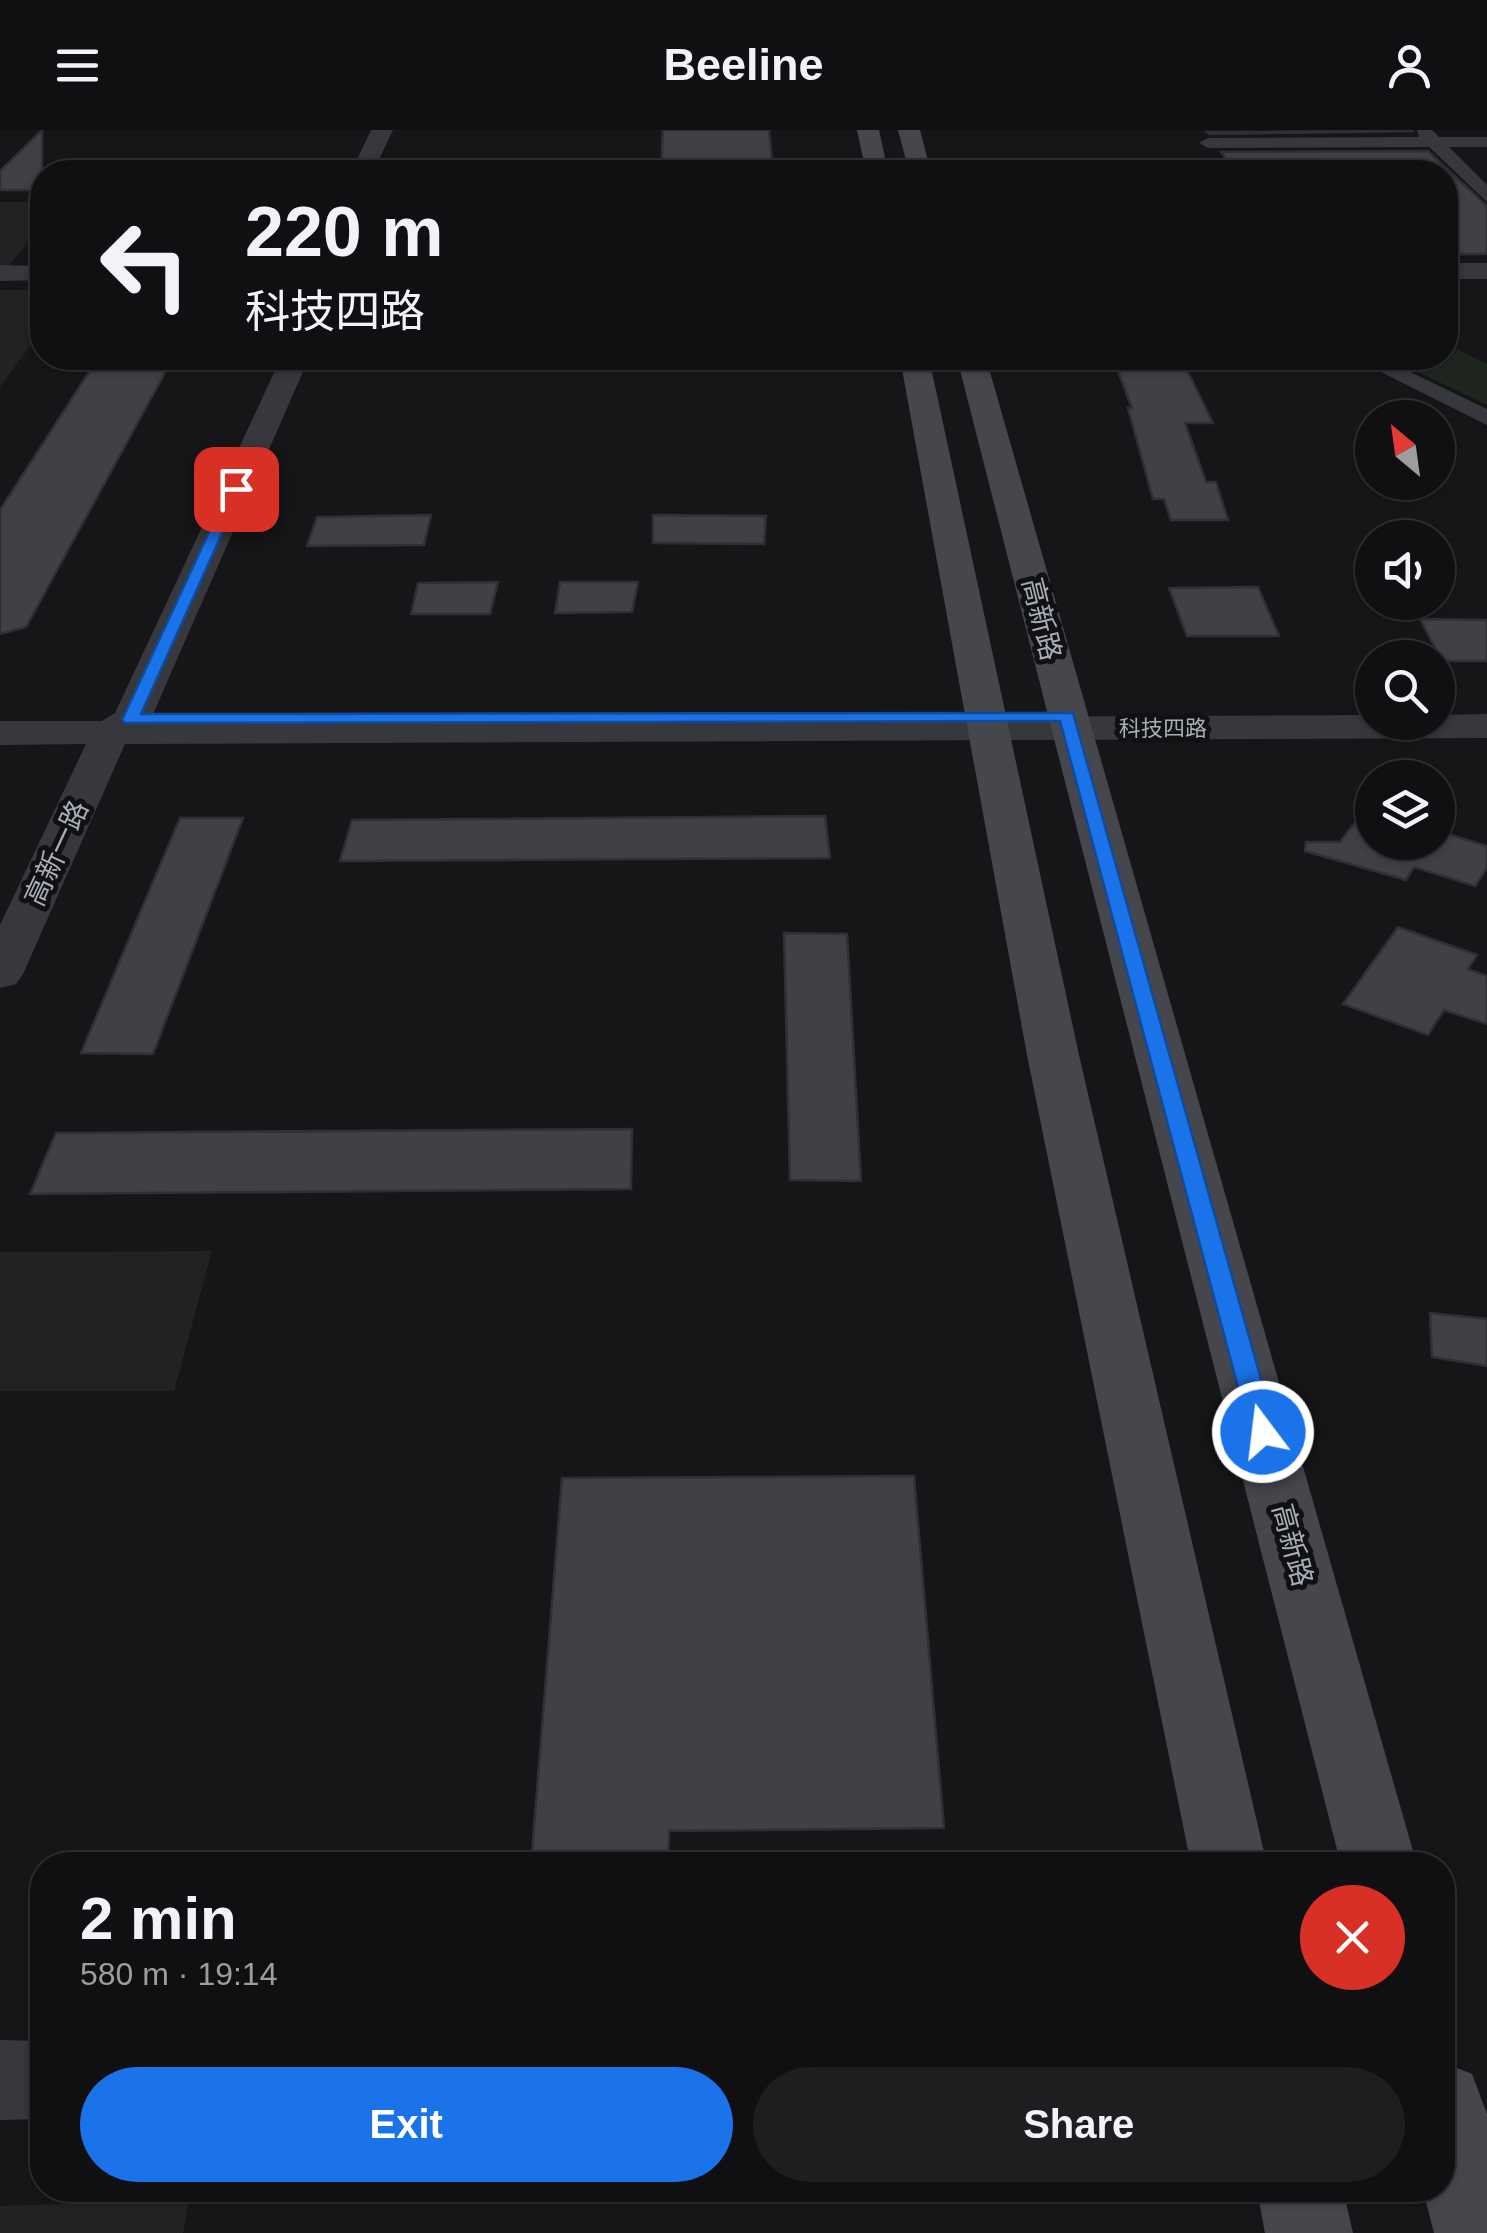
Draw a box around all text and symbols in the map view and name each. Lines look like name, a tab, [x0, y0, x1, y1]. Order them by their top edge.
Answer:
icon: menu	[50, 38, 105, 93]
icon: person	[1382, 38, 1437, 93]
text: Beeline	[663, 39, 824, 90]
text: 220 m	[245, 193, 443, 271]
icon: left	[80, 200, 210, 330]
text: 科技四路	[245, 286, 425, 337]
north arrow	[1355, 400, 1455, 500]
map controls	[1355, 400, 1455, 860]
pin	[194, 447, 279, 532]
icon: arrive	[209, 462, 264, 517]
button: sound	[1355, 520, 1455, 620]
street label: 高新路	[1016, 575, 1067, 664]
button: search	[1355, 640, 1455, 740]
street label: 科技四路	[1119, 716, 1207, 741]
button: layers	[1355, 760, 1455, 860]
street label: 高新一路	[19, 796, 94, 911]
position arrow	[1211, 1380, 1315, 1484]
street label: 高新路	[1267, 1501, 1318, 1590]
text: 2 min	[80, 1885, 237, 1952]
button: close	[1300, 1885, 1405, 1990]
text: 580 m · 19:14	[80, 1956, 277, 1992]
button: Exit	[80, 2067, 733, 2182]
button: Share	[753, 2067, 1405, 2182]

